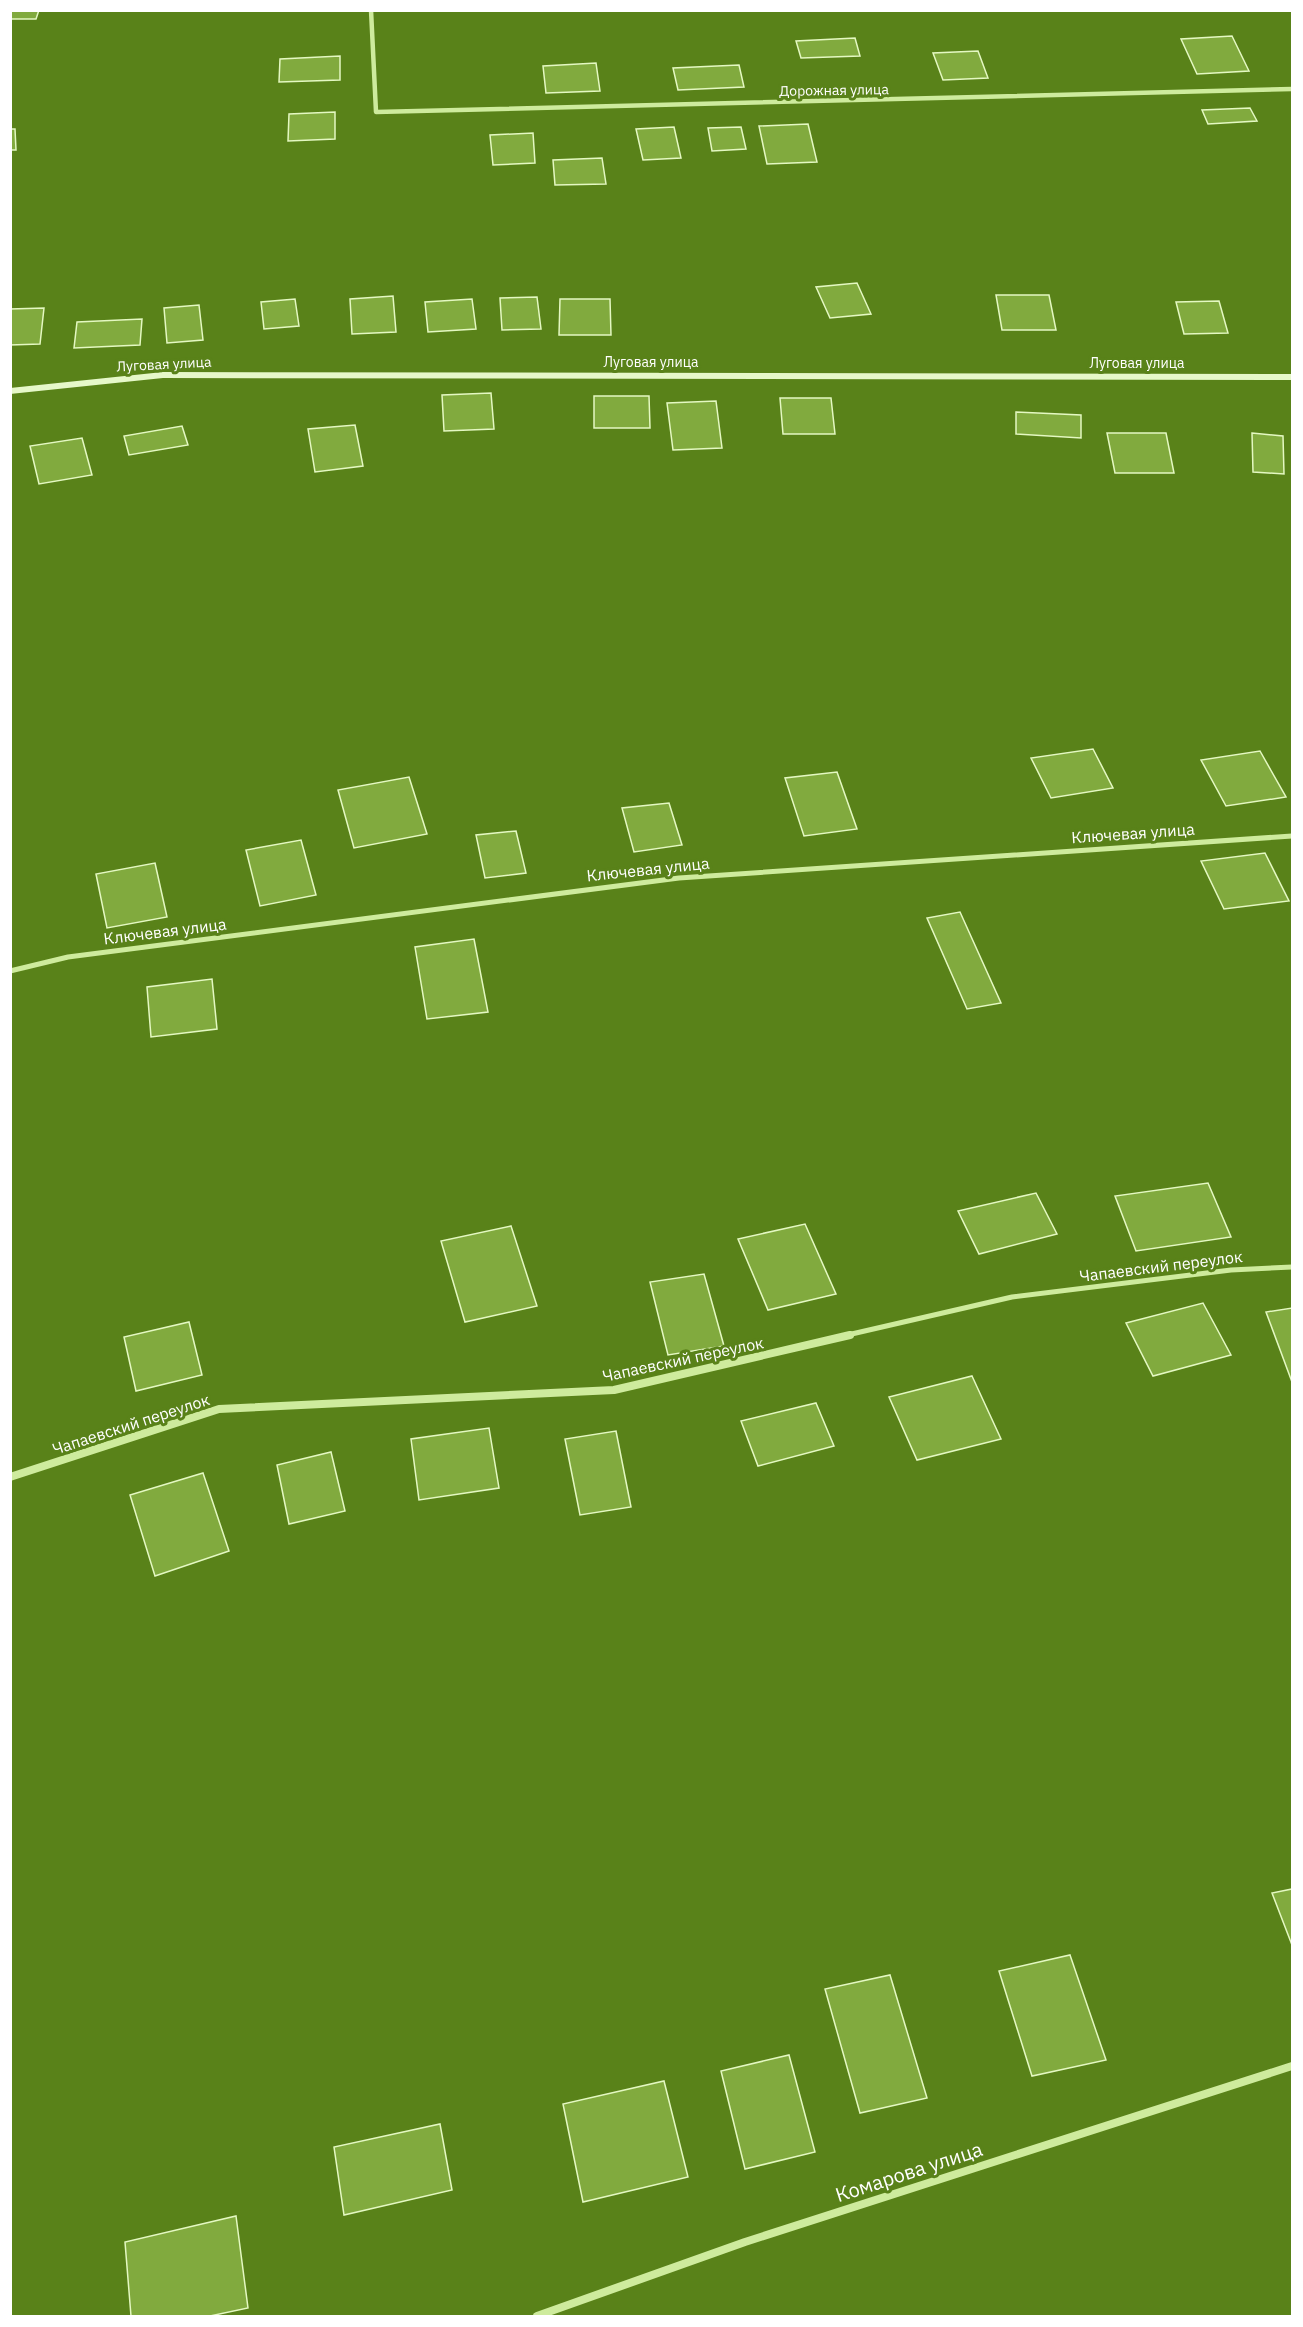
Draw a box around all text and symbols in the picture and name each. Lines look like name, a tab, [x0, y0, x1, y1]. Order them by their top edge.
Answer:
street label: Дорожная улица	[779, 80, 890, 100]
street label: Луговая улица	[116, 352, 212, 375]
street label: Луговая улица	[603, 353, 699, 371]
street label: Луговая улица	[1089, 354, 1185, 372]
street label: Ключевая улица	[1071, 819, 1196, 847]
street label: Ключевая улица	[585, 853, 711, 885]
street label: Ключевая улица	[102, 913, 228, 948]
street label: Чапаевский переулок	[1078, 1246, 1244, 1286]
street label: Чапаевский переулок	[601, 1332, 766, 1386]
street label: Чапаевский переулок	[50, 1389, 212, 1459]
street label: Комарова улица	[832, 2135, 986, 2208]

